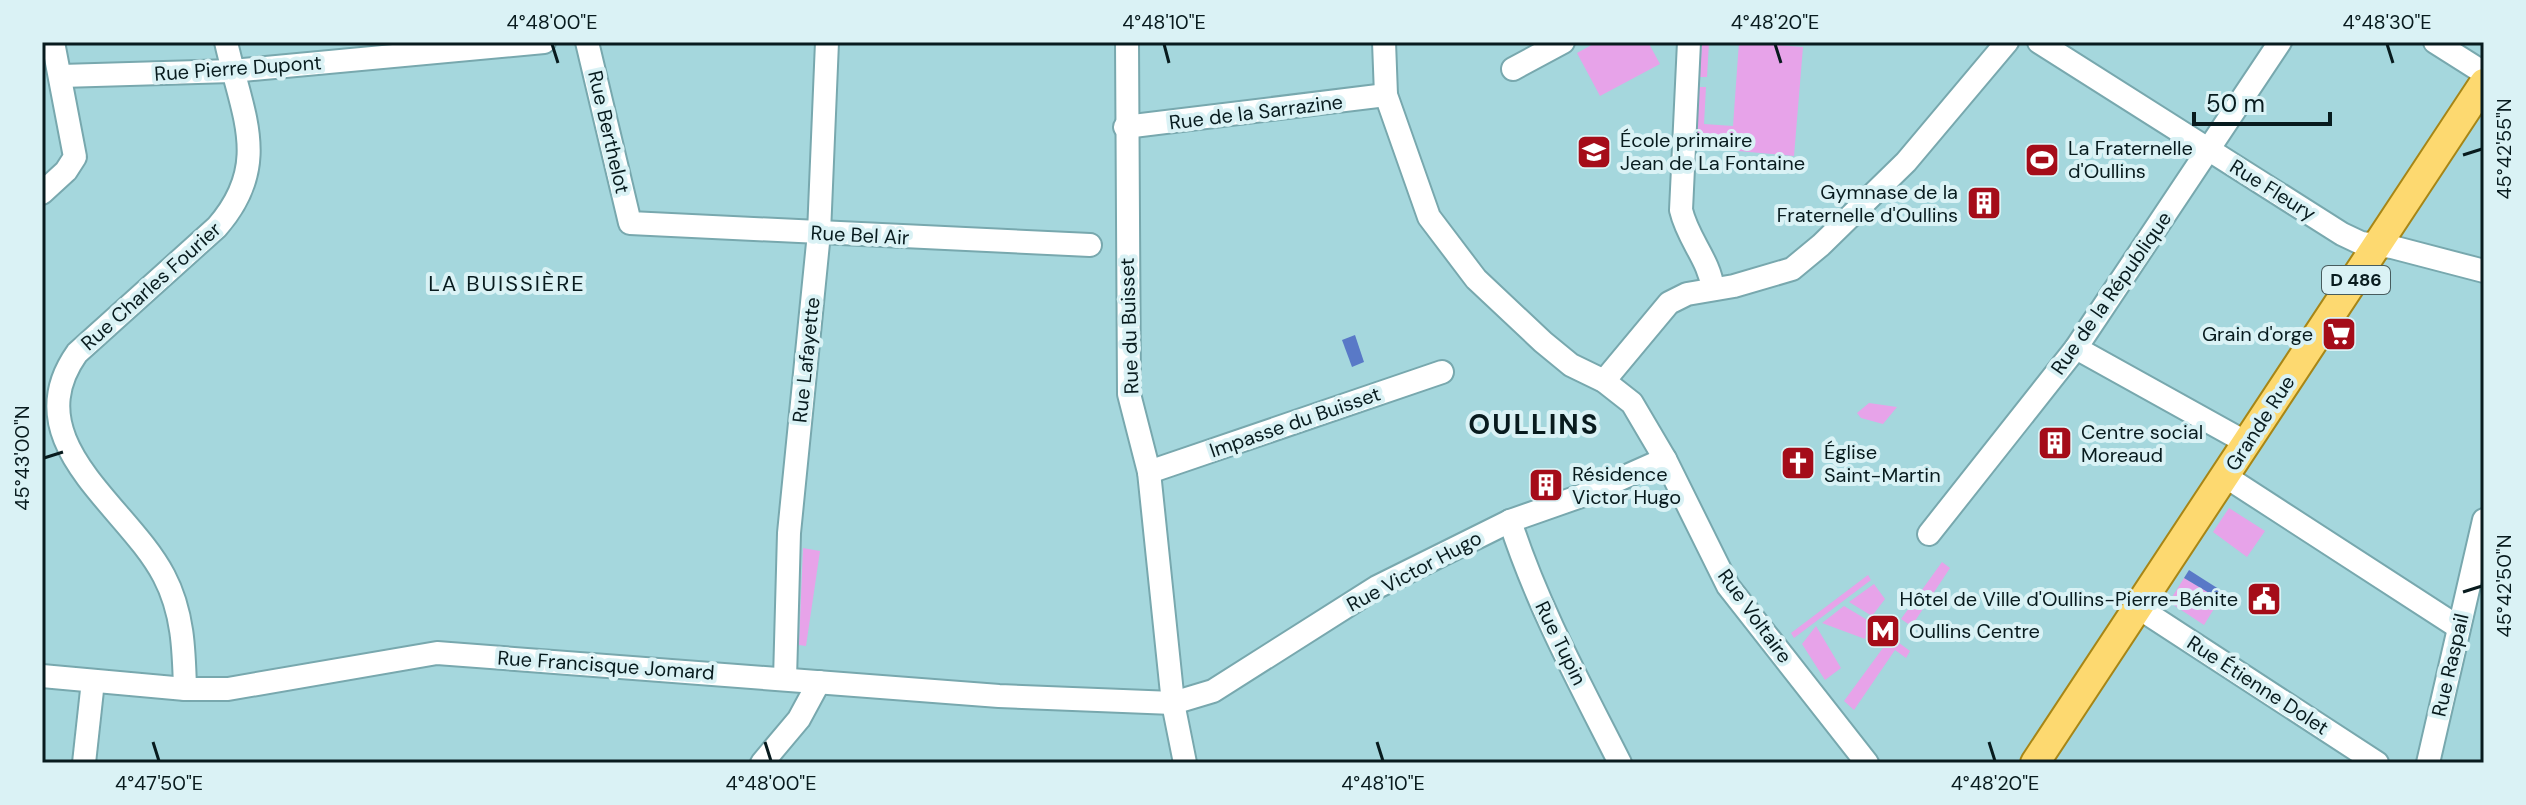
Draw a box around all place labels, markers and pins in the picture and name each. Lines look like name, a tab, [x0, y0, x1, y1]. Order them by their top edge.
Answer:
place label: École primaire Jean de La Fontaine	[1620, 127, 1805, 176]
school or university icon: École primaire Jean de La Fontaine	[1575, 133, 1613, 171]
place label: La Fraternelle d'Oullins	[2068, 135, 2193, 184]
sports icon: La Fraternelle d'Oullins	[2023, 141, 2061, 179]
place label: Gymnase de la Fraternelle d'Oullins	[1777, 179, 1958, 228]
building icon: Gymnase de la Fraternelle d'Oullins	[1965, 184, 2003, 222]
supermarket icon: Grain d'orge	[2320, 315, 2358, 353]
place label: Grain d'orge	[2202, 321, 2313, 347]
place label: Centre social Moreaud	[2081, 419, 2203, 468]
building icon: Centre social Moreaud	[2036, 424, 2074, 462]
place label: Église Saint-Martin	[1824, 439, 1941, 488]
church icon: Église Saint-Martin	[1779, 444, 1817, 482]
place label: Résidence Victor Hugo	[1572, 461, 1681, 510]
building icon: Résidence Victor Hugo	[1527, 466, 1565, 504]
public building icon: Hôtel de Ville d'Oullins-Pierre-Bénite	[2245, 580, 2283, 618]
place label: Hôtel de Ville d'Oullins-Pierre-Bénite	[1900, 586, 2238, 612]
metro station icon: Oullins Centre	[1864, 612, 1902, 650]
place label: Oullins Centre	[1909, 618, 2040, 644]

